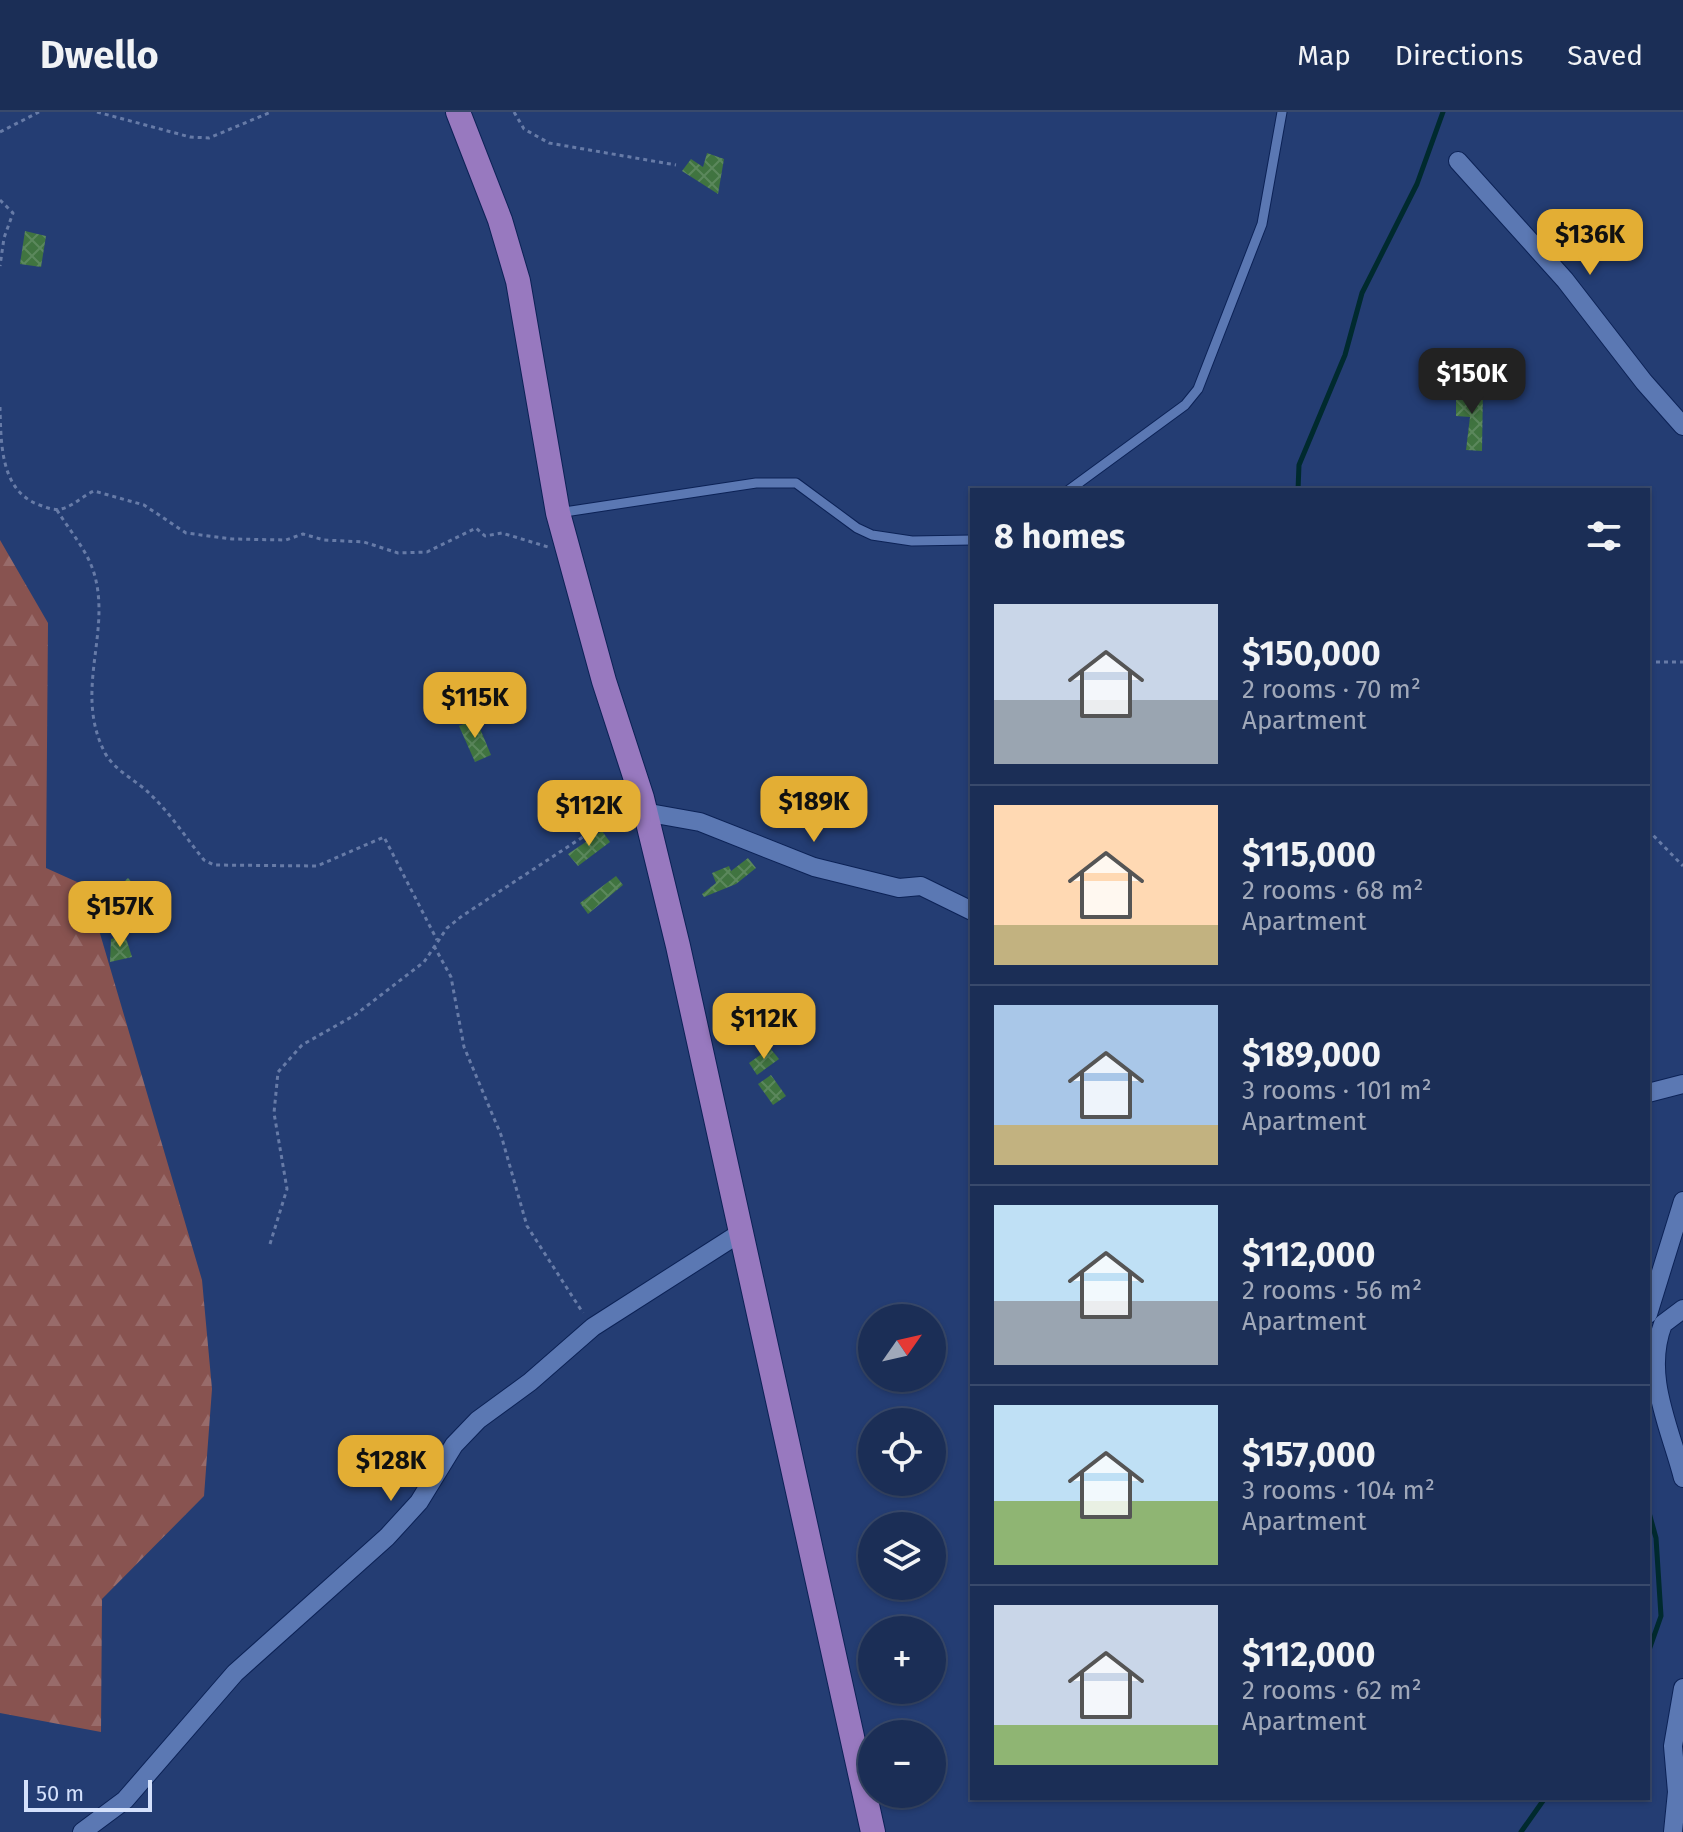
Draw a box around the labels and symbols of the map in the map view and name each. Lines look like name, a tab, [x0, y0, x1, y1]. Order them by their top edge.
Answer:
pin: $136K	[1534, 209, 1646, 277]
pin: $150K	[1416, 348, 1528, 416]
pin: $115K	[419, 672, 531, 740]
pin: $189K	[758, 776, 870, 844]
pin: $112K	[533, 780, 645, 848]
pin: $157K	[64, 881, 176, 949]
pin: $112K	[708, 993, 820, 1061]
north arrow	[858, 1304, 946, 1392]
pin: $128K	[335, 1435, 447, 1503]
scale bar	[24, 1776, 152, 1812]

